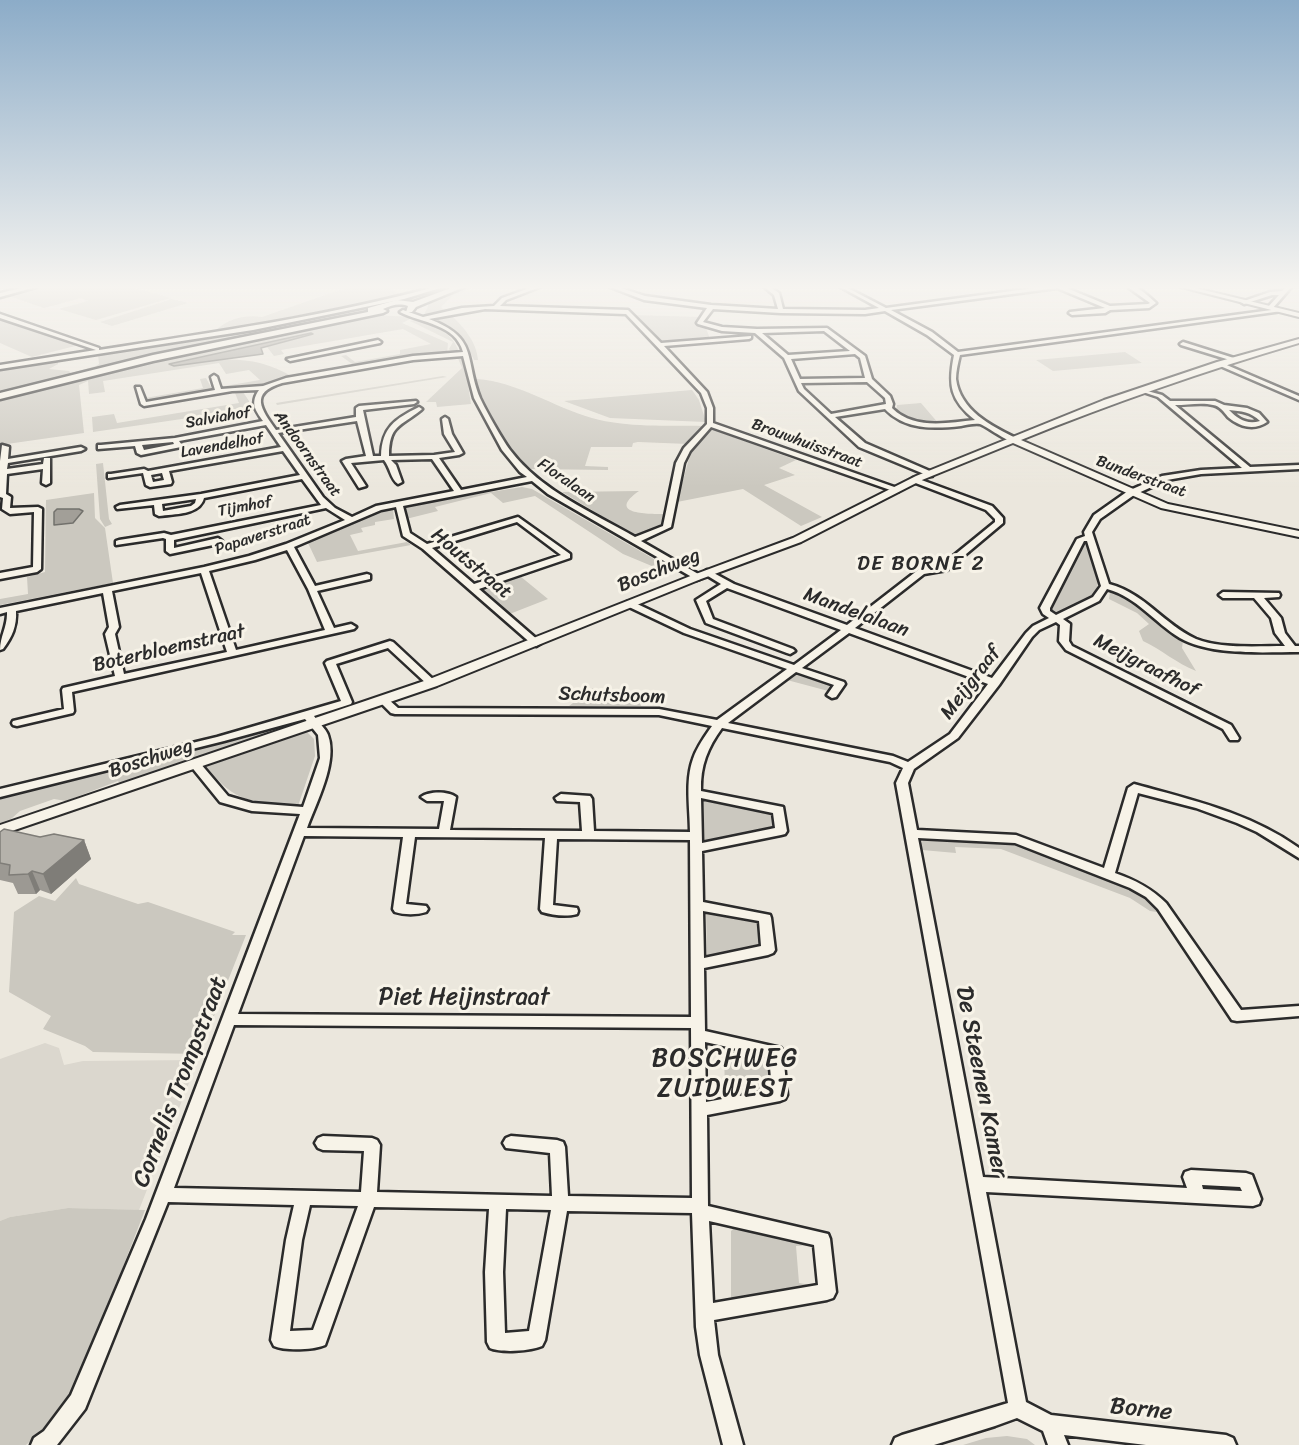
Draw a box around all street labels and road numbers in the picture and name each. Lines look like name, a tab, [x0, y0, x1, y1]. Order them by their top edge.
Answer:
street label: Salviahof	[184, 403, 252, 433]
street label: Andoornstraat	[269, 407, 345, 501]
street label: Brouwhuisstraat	[749, 415, 865, 473]
street label: Lavendelhof	[179, 429, 265, 463]
street label: Bunderstraat	[1093, 452, 1189, 502]
street label: Floralaan	[534, 455, 598, 507]
street label: Tijmhof	[216, 492, 274, 522]
street label: Papaverstraat	[213, 510, 313, 560]
street label: Houtstraat	[426, 523, 516, 605]
street label: Boschweg	[614, 544, 704, 598]
street label: Mandelalaan	[800, 583, 912, 643]
street label: Boterbloemstraat	[91, 620, 247, 678]
street label: Meijgraafhof	[1089, 629, 1203, 703]
street label: Meijgraaf	[936, 641, 1006, 725]
street label: Schutsboom	[558, 682, 666, 710]
street label: Boschweg	[106, 734, 196, 784]
street label: Cornelis Trompstraat	[128, 973, 234, 1191]
street label: Piet Heijnstraat	[379, 984, 549, 1012]
street label: De Steenen Kamer	[948, 984, 1014, 1180]
street label: Borne	[1108, 1392, 1174, 1428]

